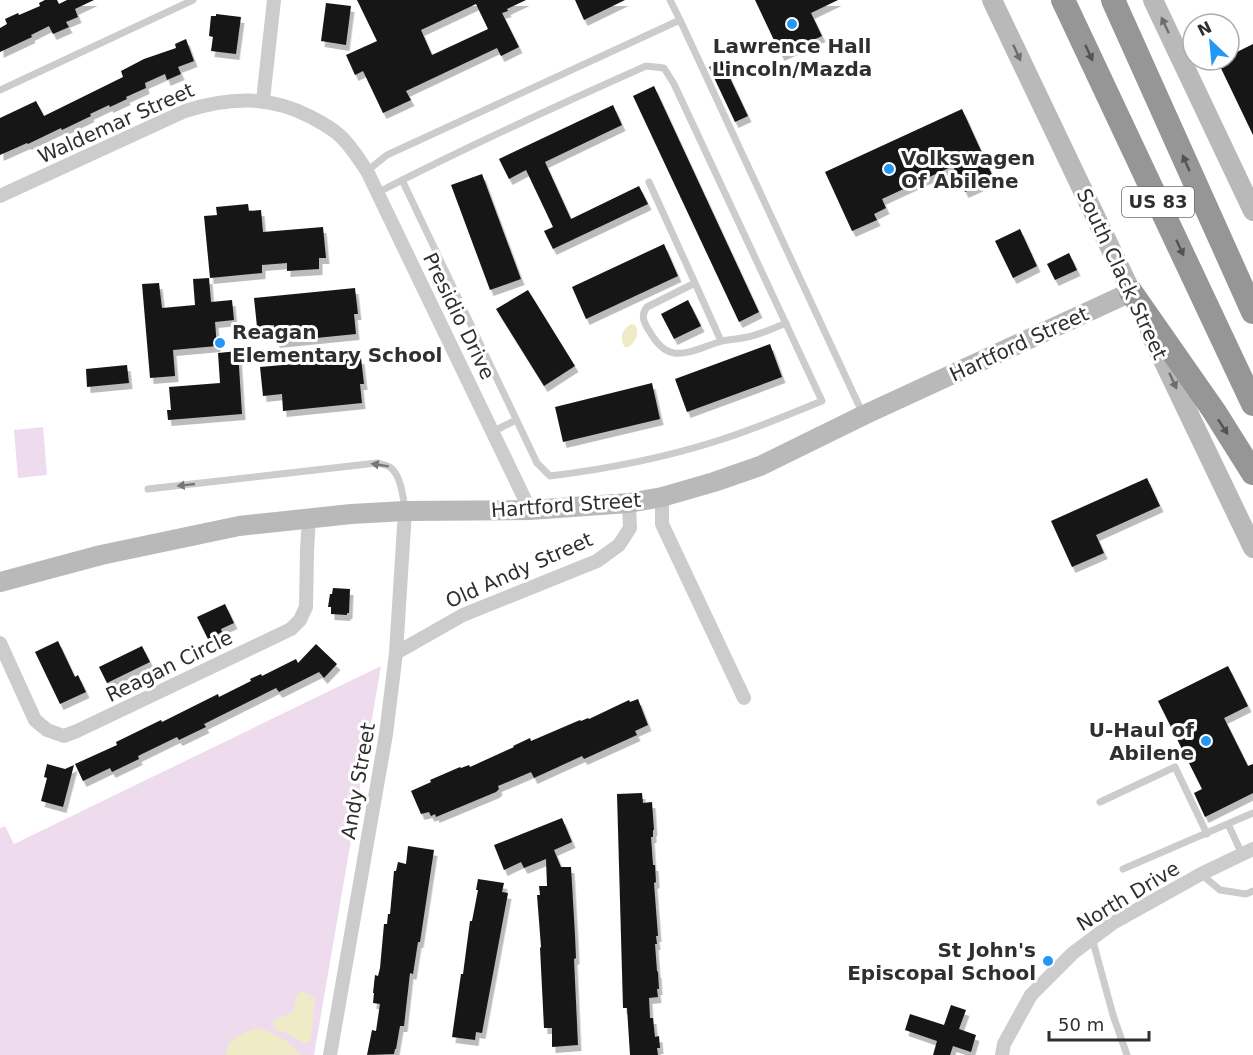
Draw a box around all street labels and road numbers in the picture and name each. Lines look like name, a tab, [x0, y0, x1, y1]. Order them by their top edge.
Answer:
street label: Waldemar Street	[34, 78, 198, 168]
street label: South Clack Street	[1072, 185, 1172, 363]
road number: US 83	[1122, 187, 1194, 217]
street label: Presidio Drive	[418, 249, 500, 383]
street label: Hartford Street	[946, 301, 1092, 387]
street label: Hartford Street	[490, 488, 642, 522]
street label: Old Andy Street	[442, 527, 596, 613]
street label: Reagan Circle	[102, 625, 236, 707]
street label: Andy Street	[336, 721, 380, 841]
street label: North Drive	[1072, 856, 1184, 936]

